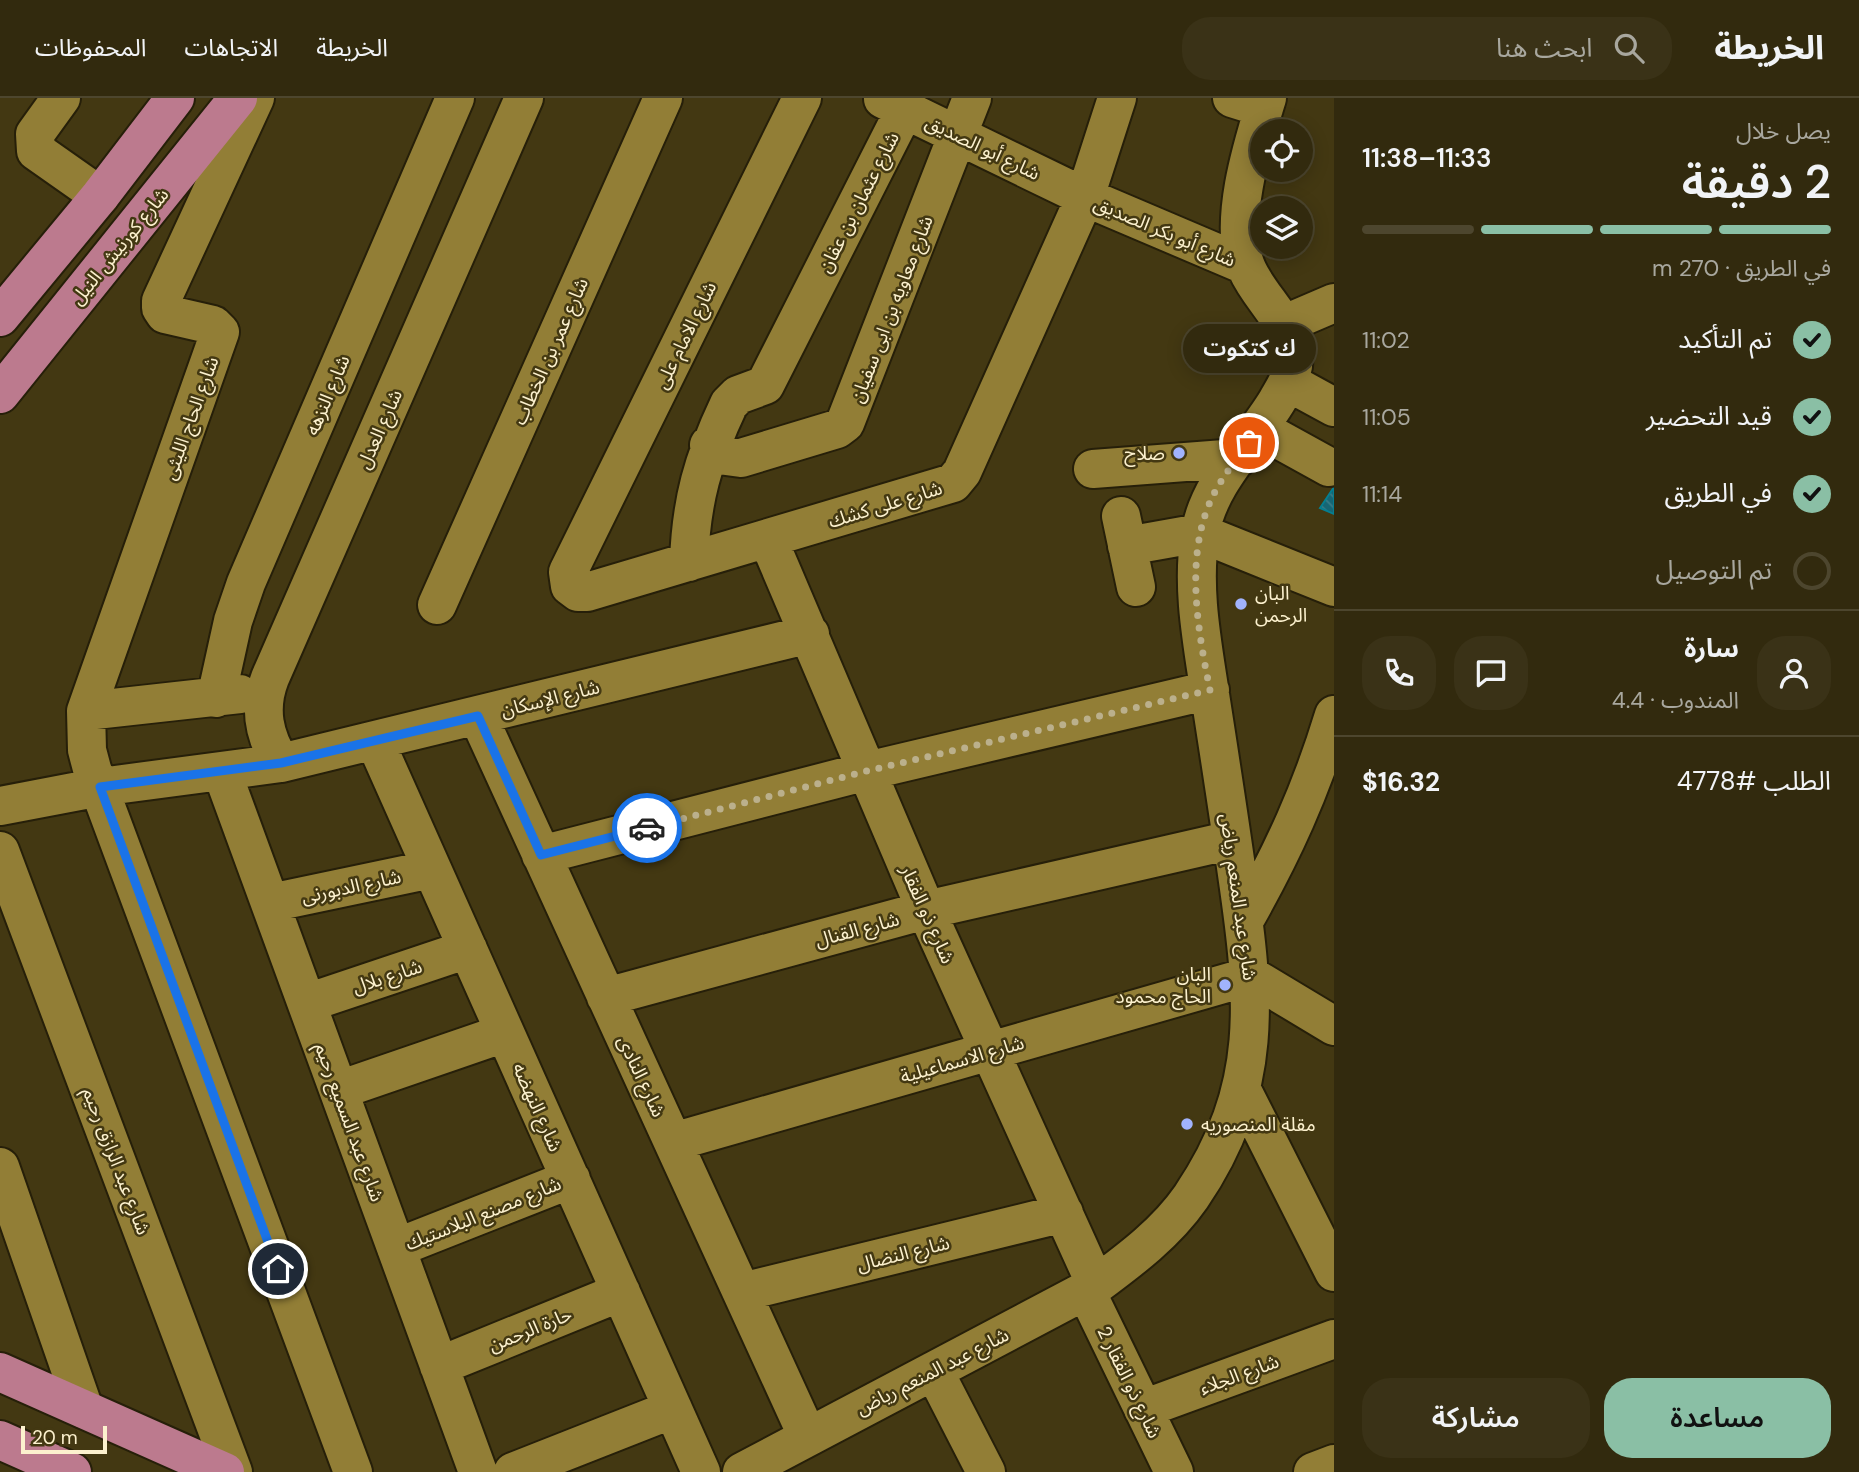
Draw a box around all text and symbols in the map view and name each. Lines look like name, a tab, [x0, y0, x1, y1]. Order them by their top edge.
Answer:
search box	[1182, 17, 1672, 80]
text: الخريطة	[1714, 26, 1824, 69]
icon: search	[1610, 29, 1648, 67]
text: ابحث هنا	[1496, 31, 1592, 65]
text: المحفوظات	[35, 32, 146, 63]
text: الاتجاهات	[184, 32, 278, 63]
text: الخريطة	[316, 32, 388, 63]
street label: شارع أبو الصديق	[921, 109, 1044, 187]
text: يصل خلال	[1736, 116, 1831, 146]
map controls	[1250, 119, 1313, 259]
button: locate	[1250, 119, 1313, 182]
street label: شارع عثمان بن عفان	[812, 128, 906, 277]
text: 11:33–11:38	[1362, 141, 1492, 175]
text: 2 دقيقة	[1682, 152, 1831, 212]
street label: شارع كورنيش النيل	[64, 183, 175, 311]
street label: شارع أبو بكر الصديق	[1090, 190, 1239, 274]
button: layers	[1250, 196, 1313, 259]
street label: شارع معاويه بن ابى سفيان	[844, 212, 940, 407]
text: في الطريق · 270 m	[1652, 253, 1831, 283]
street label: شارع عمر بن الخطاب	[507, 274, 595, 429]
street label: شارع الامام على	[649, 277, 724, 394]
icon: check	[1793, 321, 1831, 359]
text: تم التأكيد	[1678, 322, 1772, 356]
callout: ك كتكوت	[1182, 324, 1316, 373]
text: 11:02	[1362, 325, 1410, 355]
text: ك كتكوت	[1203, 333, 1296, 363]
street label: شارع النزهه	[299, 351, 356, 440]
street label: شارع الحاج الليثى	[157, 353, 225, 484]
street label: شارع العدل	[351, 385, 409, 473]
icon: check	[1793, 398, 1831, 436]
text: قيد التحضير	[1646, 399, 1772, 433]
text: 11:05	[1362, 402, 1411, 432]
pin	[1219, 413, 1279, 473]
icon: bag	[1230, 424, 1268, 462]
place label: صلاح	[1124, 441, 1165, 467]
marker: صلاح	[1171, 445, 1187, 461]
street label: شارع على كشك	[825, 475, 945, 535]
icon: check	[1793, 475, 1831, 513]
text: في الطريق	[1665, 476, 1772, 510]
text: 11:14	[1362, 479, 1402, 509]
text: تم التوصيل	[1656, 553, 1772, 587]
place label: البان الرحمن	[1255, 581, 1307, 628]
marker: البان الرحمن	[1233, 596, 1249, 612]
text: سارة	[1684, 631, 1739, 665]
button: phone	[1362, 636, 1436, 710]
button: chat	[1454, 636, 1528, 710]
button: person	[1757, 636, 1831, 710]
street label: شارع الإسكان	[498, 674, 602, 724]
text: المندوب · 4.4	[1612, 685, 1739, 715]
text: الطلب #4778	[1677, 764, 1831, 798]
text: $16.32	[1362, 765, 1440, 799]
courier	[612, 793, 682, 863]
icon: car	[628, 809, 666, 847]
street label: شارع عبد المنعم رياض	[1212, 812, 1263, 982]
street label: شارع ذو الفقار	[893, 860, 960, 968]
street label: شارع الدبورنى	[299, 864, 403, 910]
street label: شارع القنال	[812, 906, 902, 954]
street label: شارع بلال	[349, 953, 425, 1000]
place label: البان الحاج محمود	[1116, 962, 1211, 1010]
marker: البان الحاج محمود	[1217, 977, 1233, 993]
street label: شارع الاسماعيلية	[897, 1030, 1027, 1090]
street label: شارع النادى	[611, 1031, 671, 1121]
street label: شارع عبد السميع رحيم	[307, 1039, 390, 1206]
street label: شارع النهضه	[506, 1059, 568, 1156]
street label: شارع عبد الرازق رحيم	[75, 1084, 156, 1239]
place label: مقلة المنصوريه	[1201, 1112, 1316, 1137]
marker: مقلة المنصوريه	[1179, 1116, 1195, 1132]
street label: شارع مصنع البلاستيك	[402, 1171, 565, 1258]
street label: شارع النضال	[854, 1230, 952, 1278]
pin	[248, 1239, 308, 1299]
icon: home	[259, 1250, 297, 1288]
street label: حارة الرحمن	[485, 1301, 576, 1358]
street label: شارع عبد المنعم رياض	[852, 1322, 1014, 1423]
street label: شارع ذو الفقار 2	[1091, 1322, 1167, 1443]
street label: شارع الجلاء	[1196, 1349, 1283, 1401]
button: مشاركة	[1362, 1378, 1590, 1458]
button: مساعدة	[1604, 1378, 1831, 1458]
scale bar	[21, 1423, 107, 1455]
text: 20 m	[32, 1425, 78, 1450]

